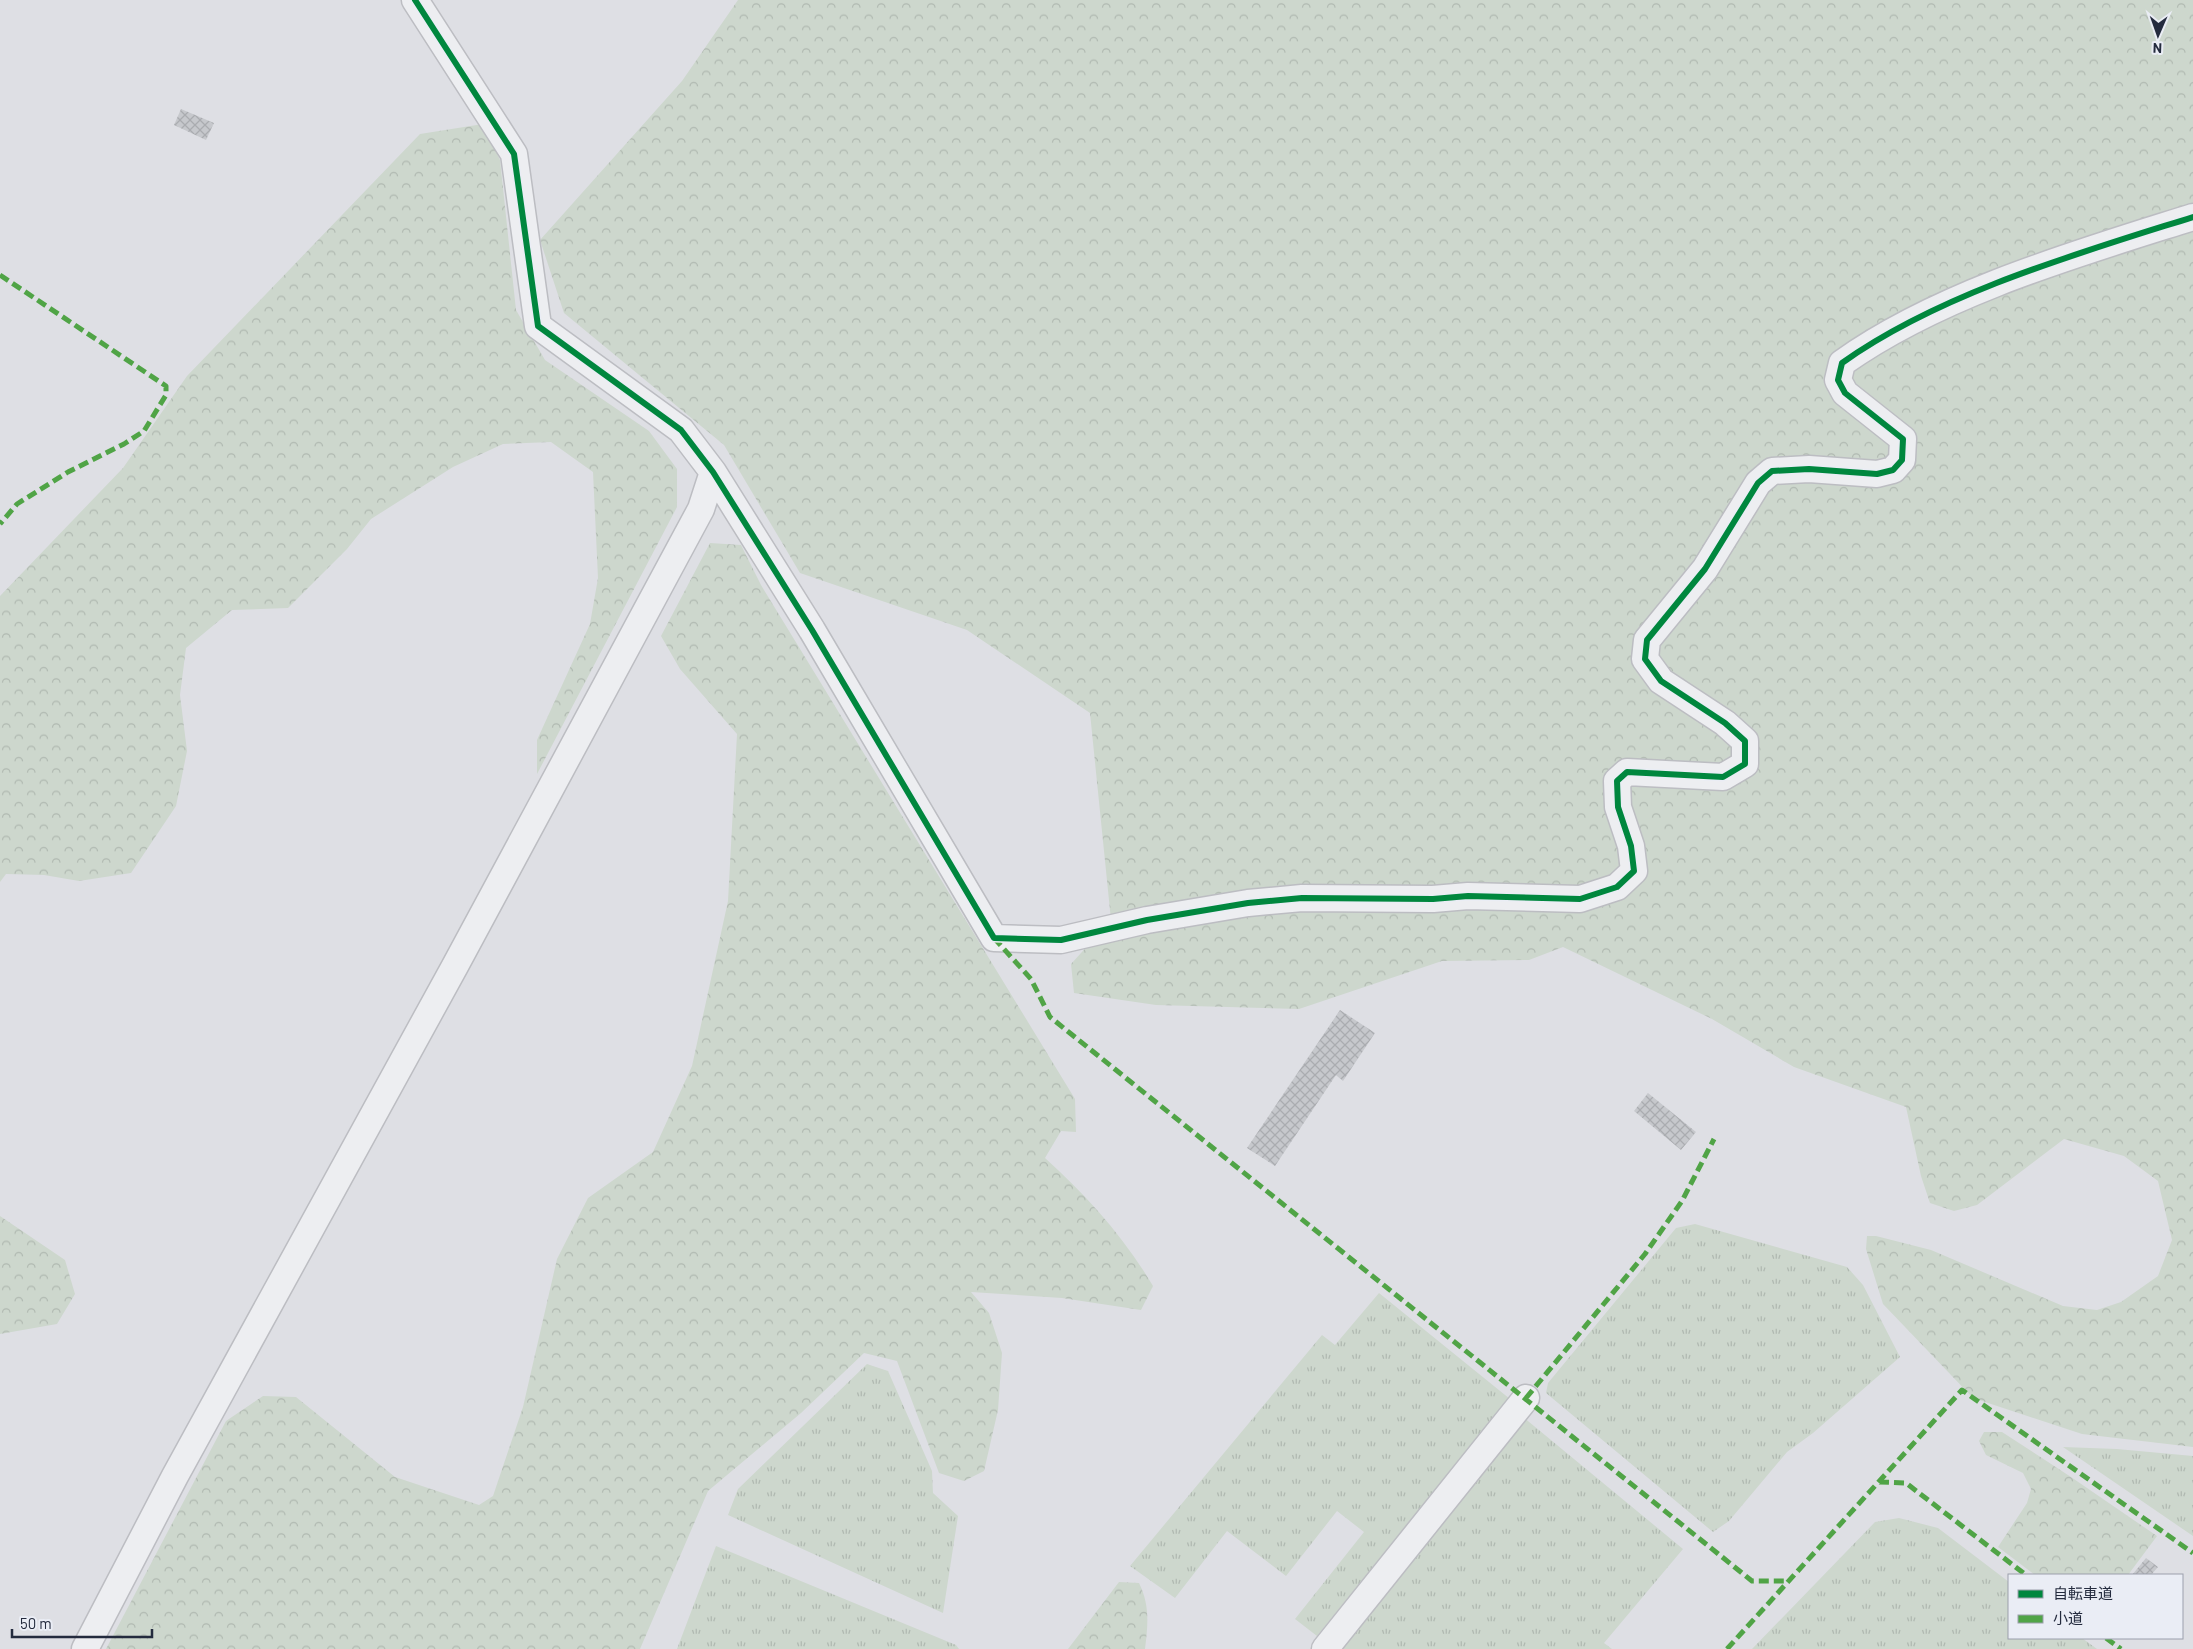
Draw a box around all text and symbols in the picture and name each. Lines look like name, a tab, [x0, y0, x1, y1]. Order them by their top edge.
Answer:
north arrow	[2133, 10, 2183, 60]
text: N	[2153, 40, 2162, 57]
legend	[2008, 1574, 2183, 1639]
text: 自転車道	[2053, 1584, 2113, 1602]
scale bar	[12, 1606, 152, 1638]
text: 小道	[2053, 1609, 2083, 1627]
text: 50 m	[20, 1614, 52, 1632]

